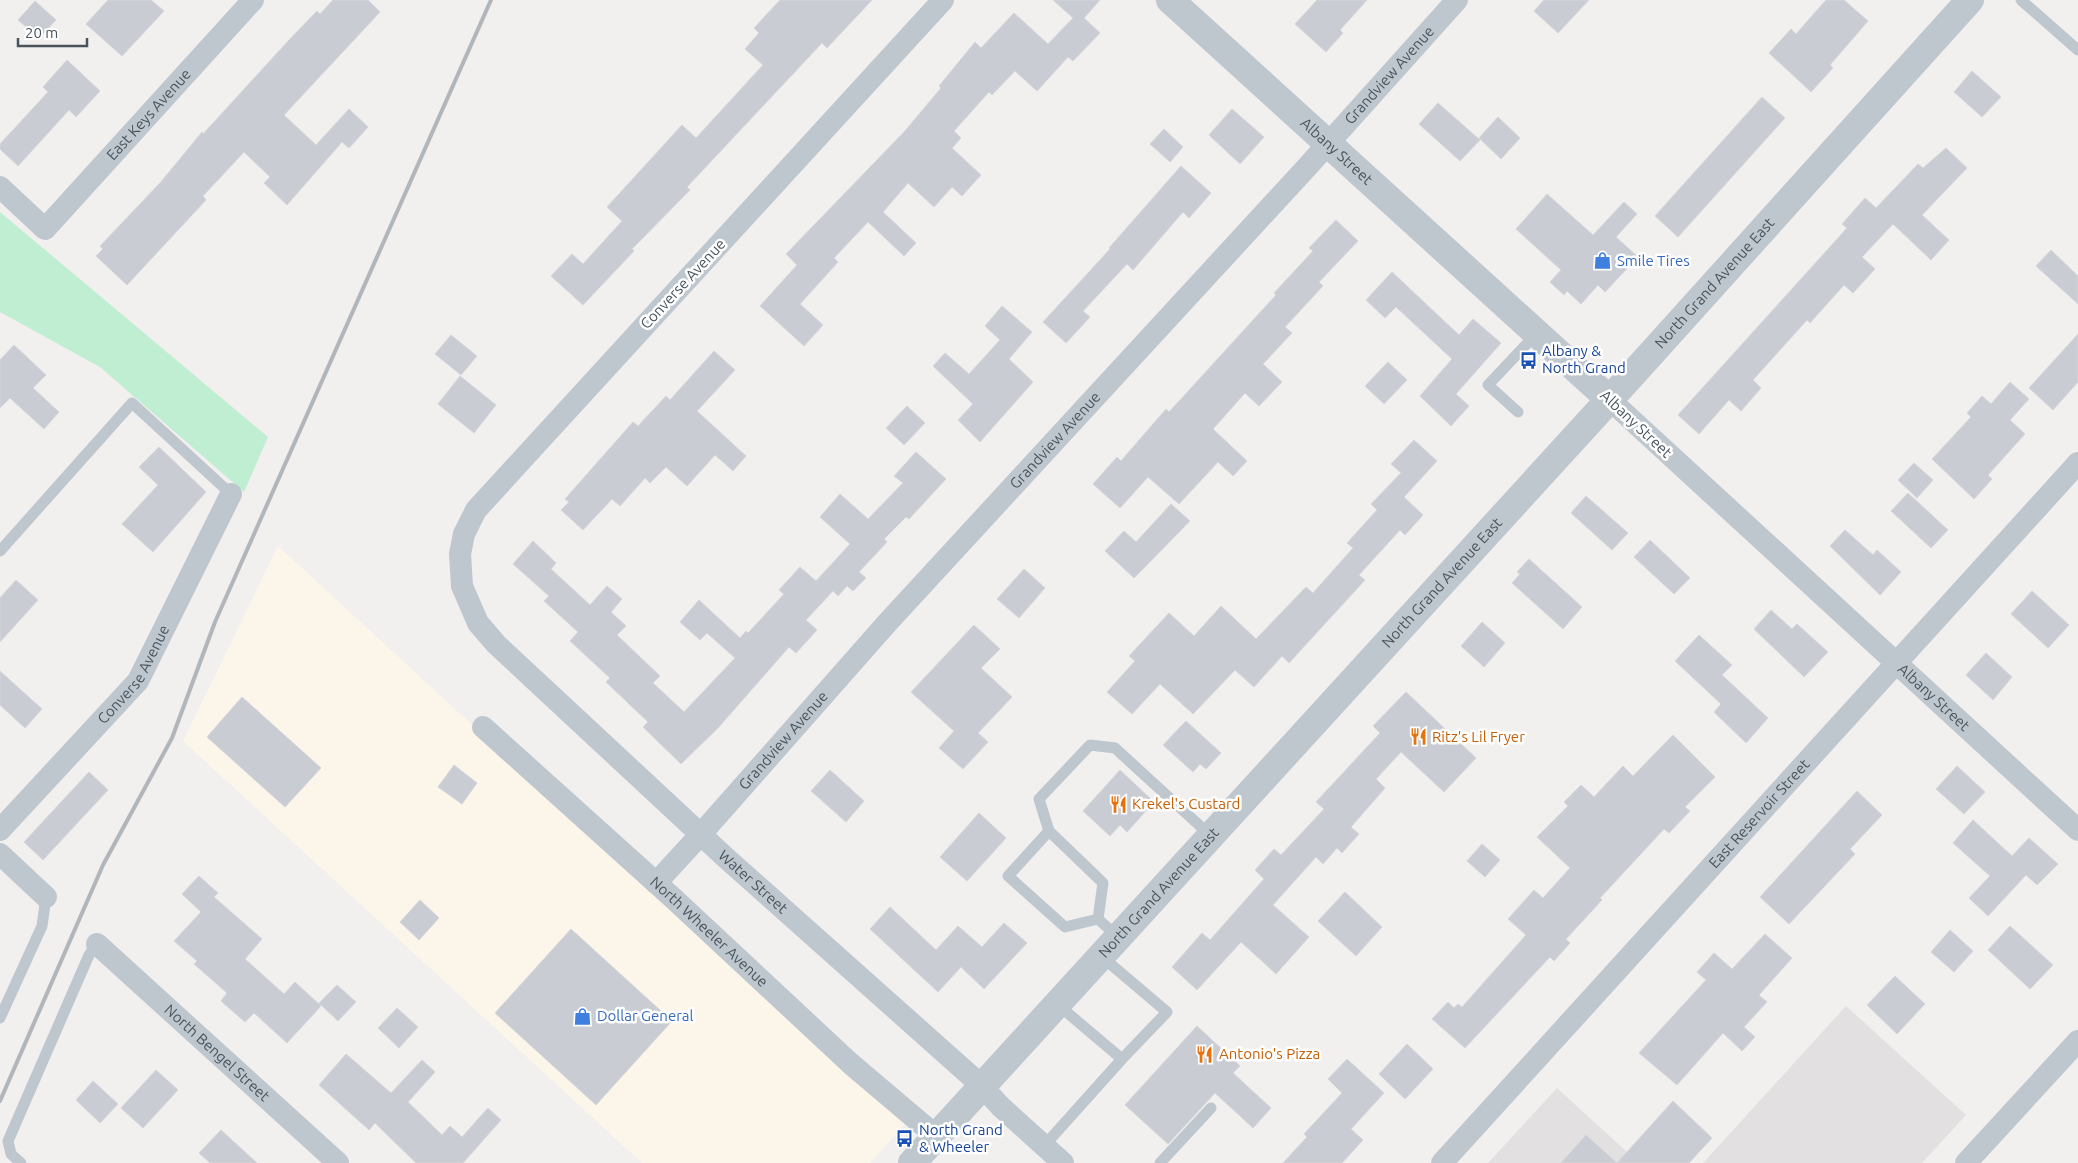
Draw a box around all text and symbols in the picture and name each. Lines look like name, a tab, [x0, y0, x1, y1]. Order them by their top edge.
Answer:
scale bar	[18, 15, 86, 47]
street label: Grandview Avenue	[1341, 23, 1437, 127]
text: 20 m	[25, 24, 58, 41]
street label: East Keys Avenue	[103, 65, 194, 163]
street label: Albany Street	[1297, 114, 1376, 188]
street label: North Grand Avenue East	[1651, 214, 1778, 352]
street label: Converse Avenue	[637, 235, 729, 332]
shop icon: Smile Tires	[1593, 251, 1613, 271]
place label: Smile Tires	[1617, 252, 1690, 269]
place label: Albany & North Grand	[1542, 342, 1626, 376]
bus stop icon: Albany & North Grand	[1518, 350, 1538, 370]
street label: Albany Street	[1597, 386, 1676, 461]
street label: Grandview Avenue	[1006, 388, 1104, 492]
street label: North Grand Avenue East	[1378, 514, 1505, 651]
street label: Converse Avenue	[94, 622, 172, 727]
street label: Albany Street	[1895, 660, 1973, 734]
street label: Grandview Avenue	[735, 688, 831, 793]
restaurant icon: Ritz's Lil Fryer	[1408, 727, 1428, 747]
place label: Ritz's Lil Fryer	[1432, 728, 1525, 745]
street label: East Reservoir Street	[1705, 755, 1813, 871]
restaurant icon: Krekel's Custard	[1108, 794, 1128, 814]
place label: Krekel's Custard	[1132, 795, 1240, 812]
street label: North Grand Avenue East	[1095, 824, 1222, 961]
street label: Water Street	[715, 847, 791, 917]
street label: North Wheeler Avenue	[647, 873, 772, 990]
street label: North Bengel Street	[161, 1001, 273, 1105]
shop icon: Dollar General	[573, 1006, 593, 1026]
place label: Dollar General	[597, 1007, 694, 1024]
restaurant icon: Antonio's Pizza	[1195, 1044, 1215, 1064]
place label: Antonio's Pizza	[1219, 1045, 1320, 1062]
place label: North Grand & Wheeler	[919, 1121, 1003, 1155]
bus stop icon: North Grand & Wheeler	[895, 1129, 915, 1149]

